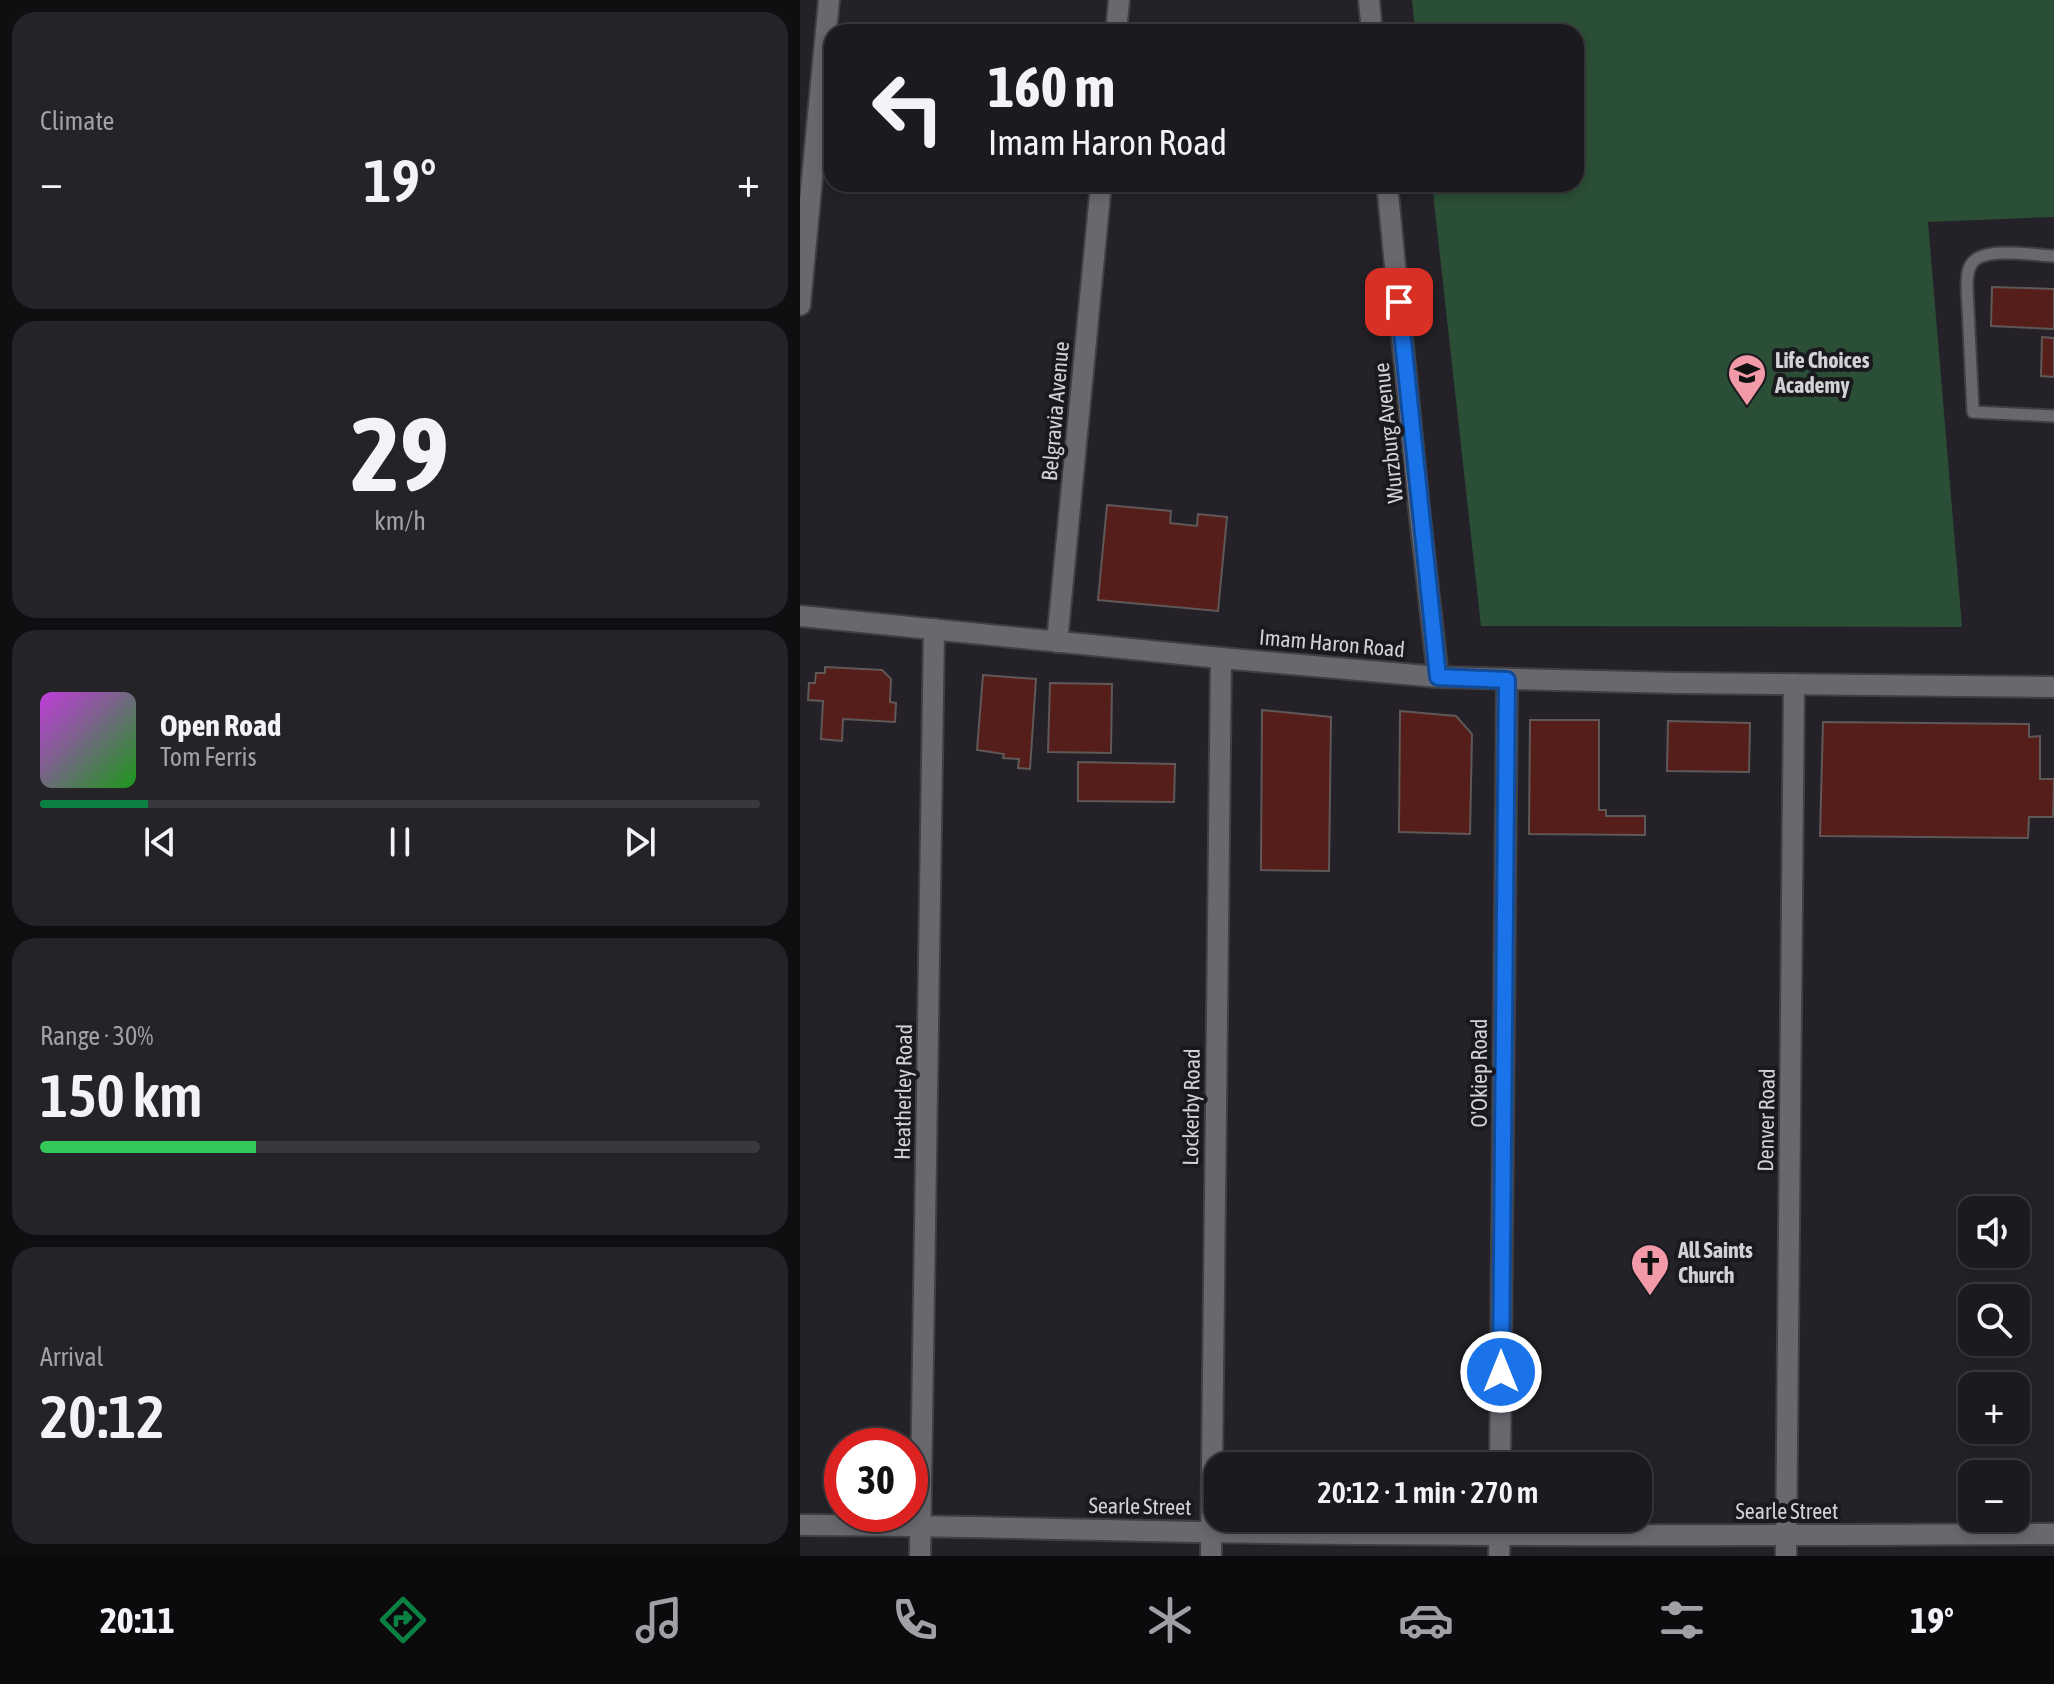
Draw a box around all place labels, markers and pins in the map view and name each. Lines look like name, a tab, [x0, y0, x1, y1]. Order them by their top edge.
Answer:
pin	[1365, 268, 1433, 336]
place label: Life Choices Academy	[1774, 347, 1870, 398]
school or university icon: Life Choices Academy	[1726, 352, 1768, 407]
place label: All Saints Church	[1677, 1237, 1753, 1288]
church icon: All Saints Church	[1629, 1242, 1671, 1297]

